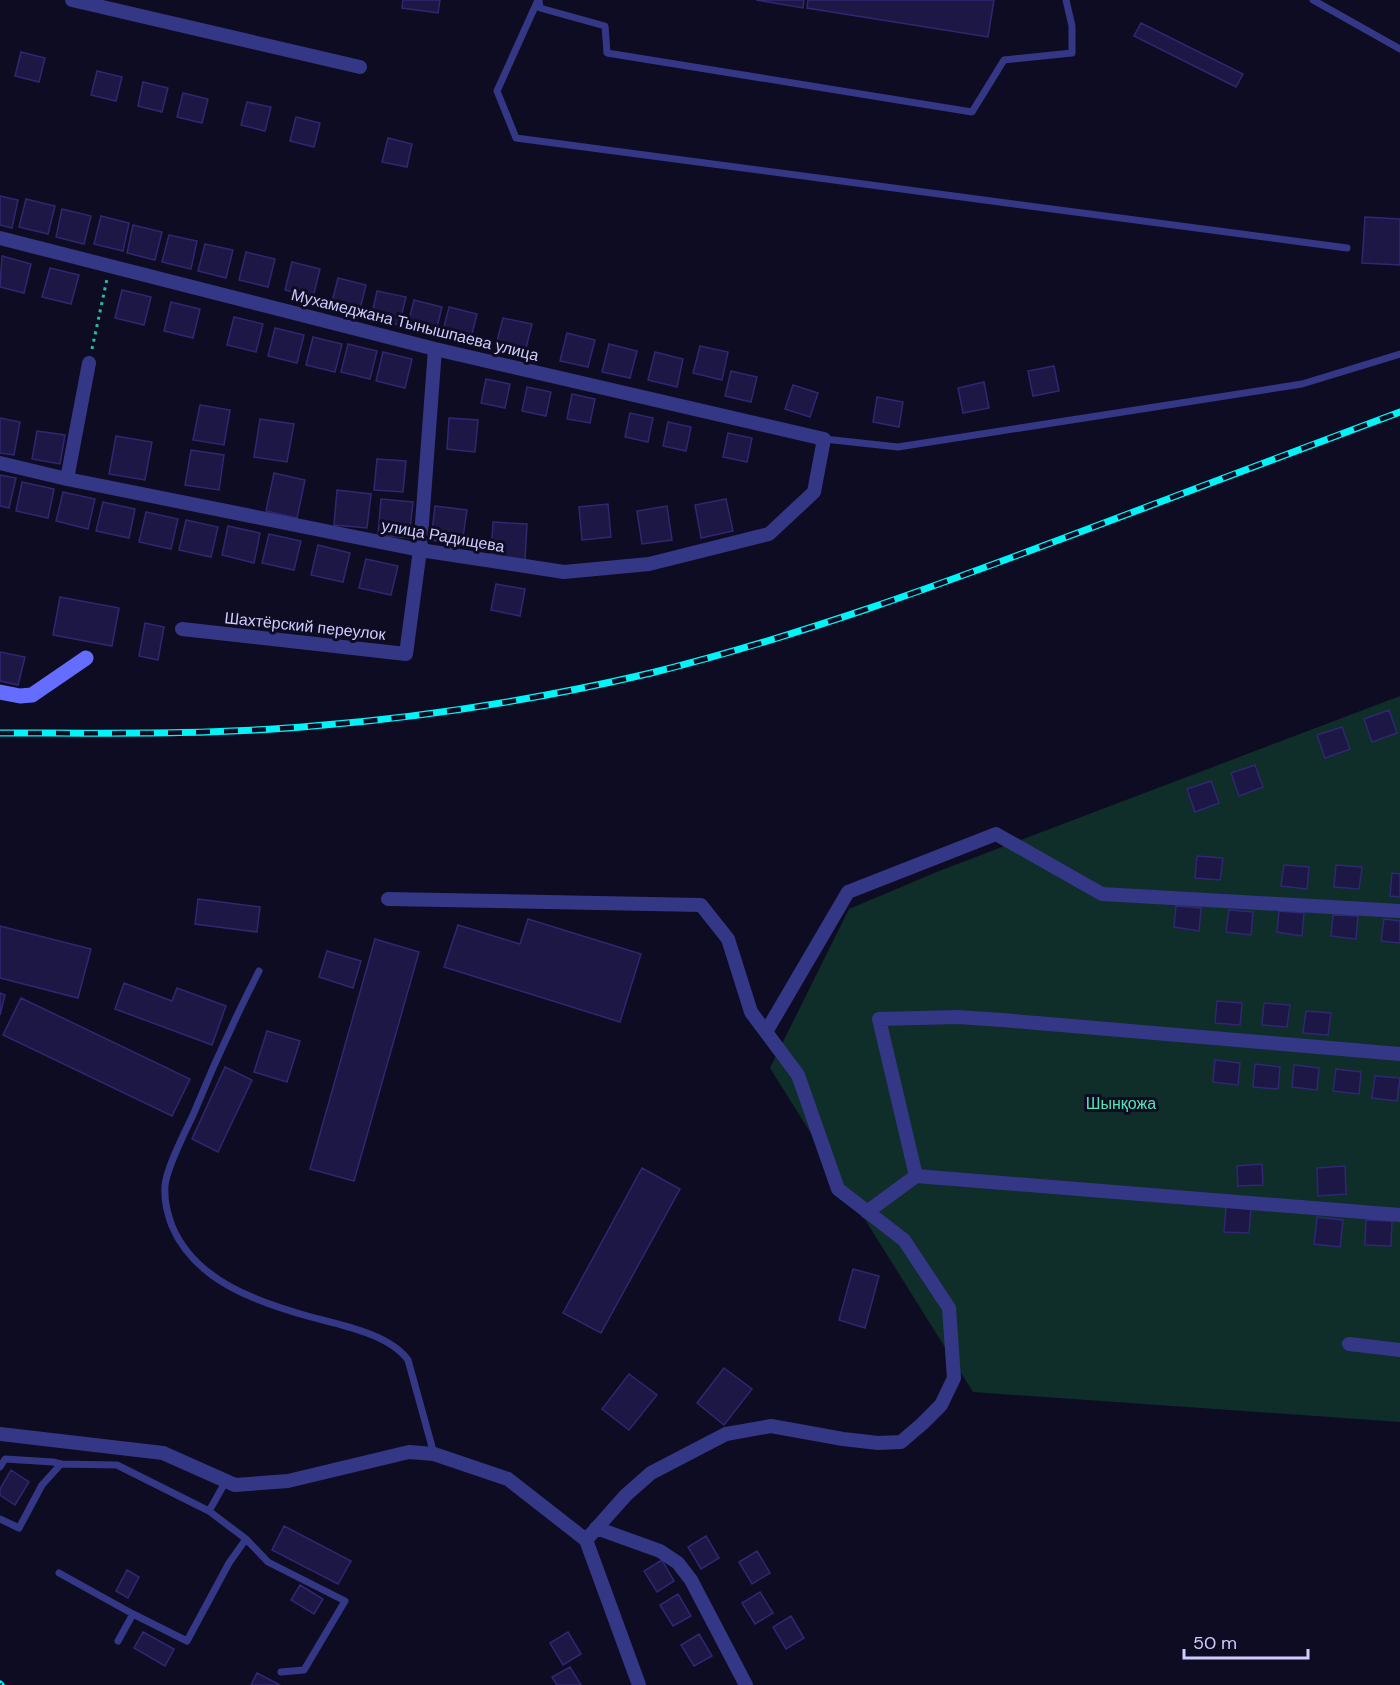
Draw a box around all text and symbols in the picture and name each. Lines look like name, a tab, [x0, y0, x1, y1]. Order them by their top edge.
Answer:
street label: Мухамеджана Тынышпаева улица	[289, 284, 541, 366]
street label: улица Радищева	[380, 515, 506, 557]
street label: Шахтёрский переулок	[223, 607, 388, 645]
park label: Шынқожа	[1086, 1093, 1156, 1114]
scale bar	[1184, 1622, 1308, 1660]
text: 50 m	[1193, 1631, 1237, 1655]

